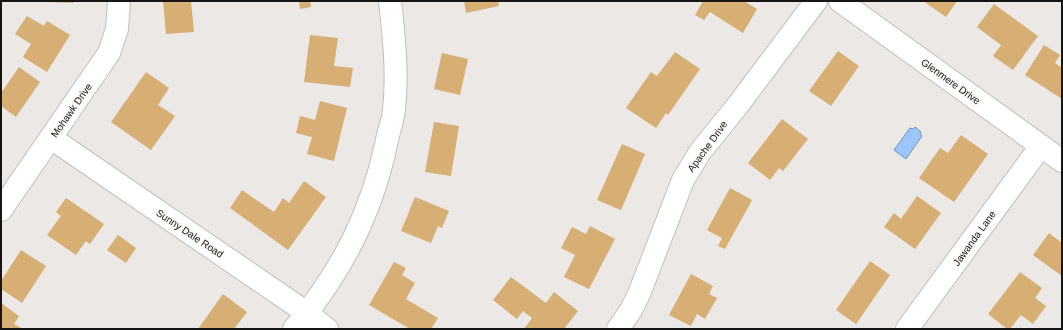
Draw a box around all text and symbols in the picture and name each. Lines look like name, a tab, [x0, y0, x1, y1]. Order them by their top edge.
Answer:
street label: Glenmere Drive	[919, 56, 983, 107]
street label: Mohawk Drive	[49, 81, 94, 139]
street label: Apache Drive	[685, 118, 730, 174]
street label: Sunny Dale Road	[154, 207, 225, 260]
street label: Jawanda Lane	[951, 208, 998, 268]

